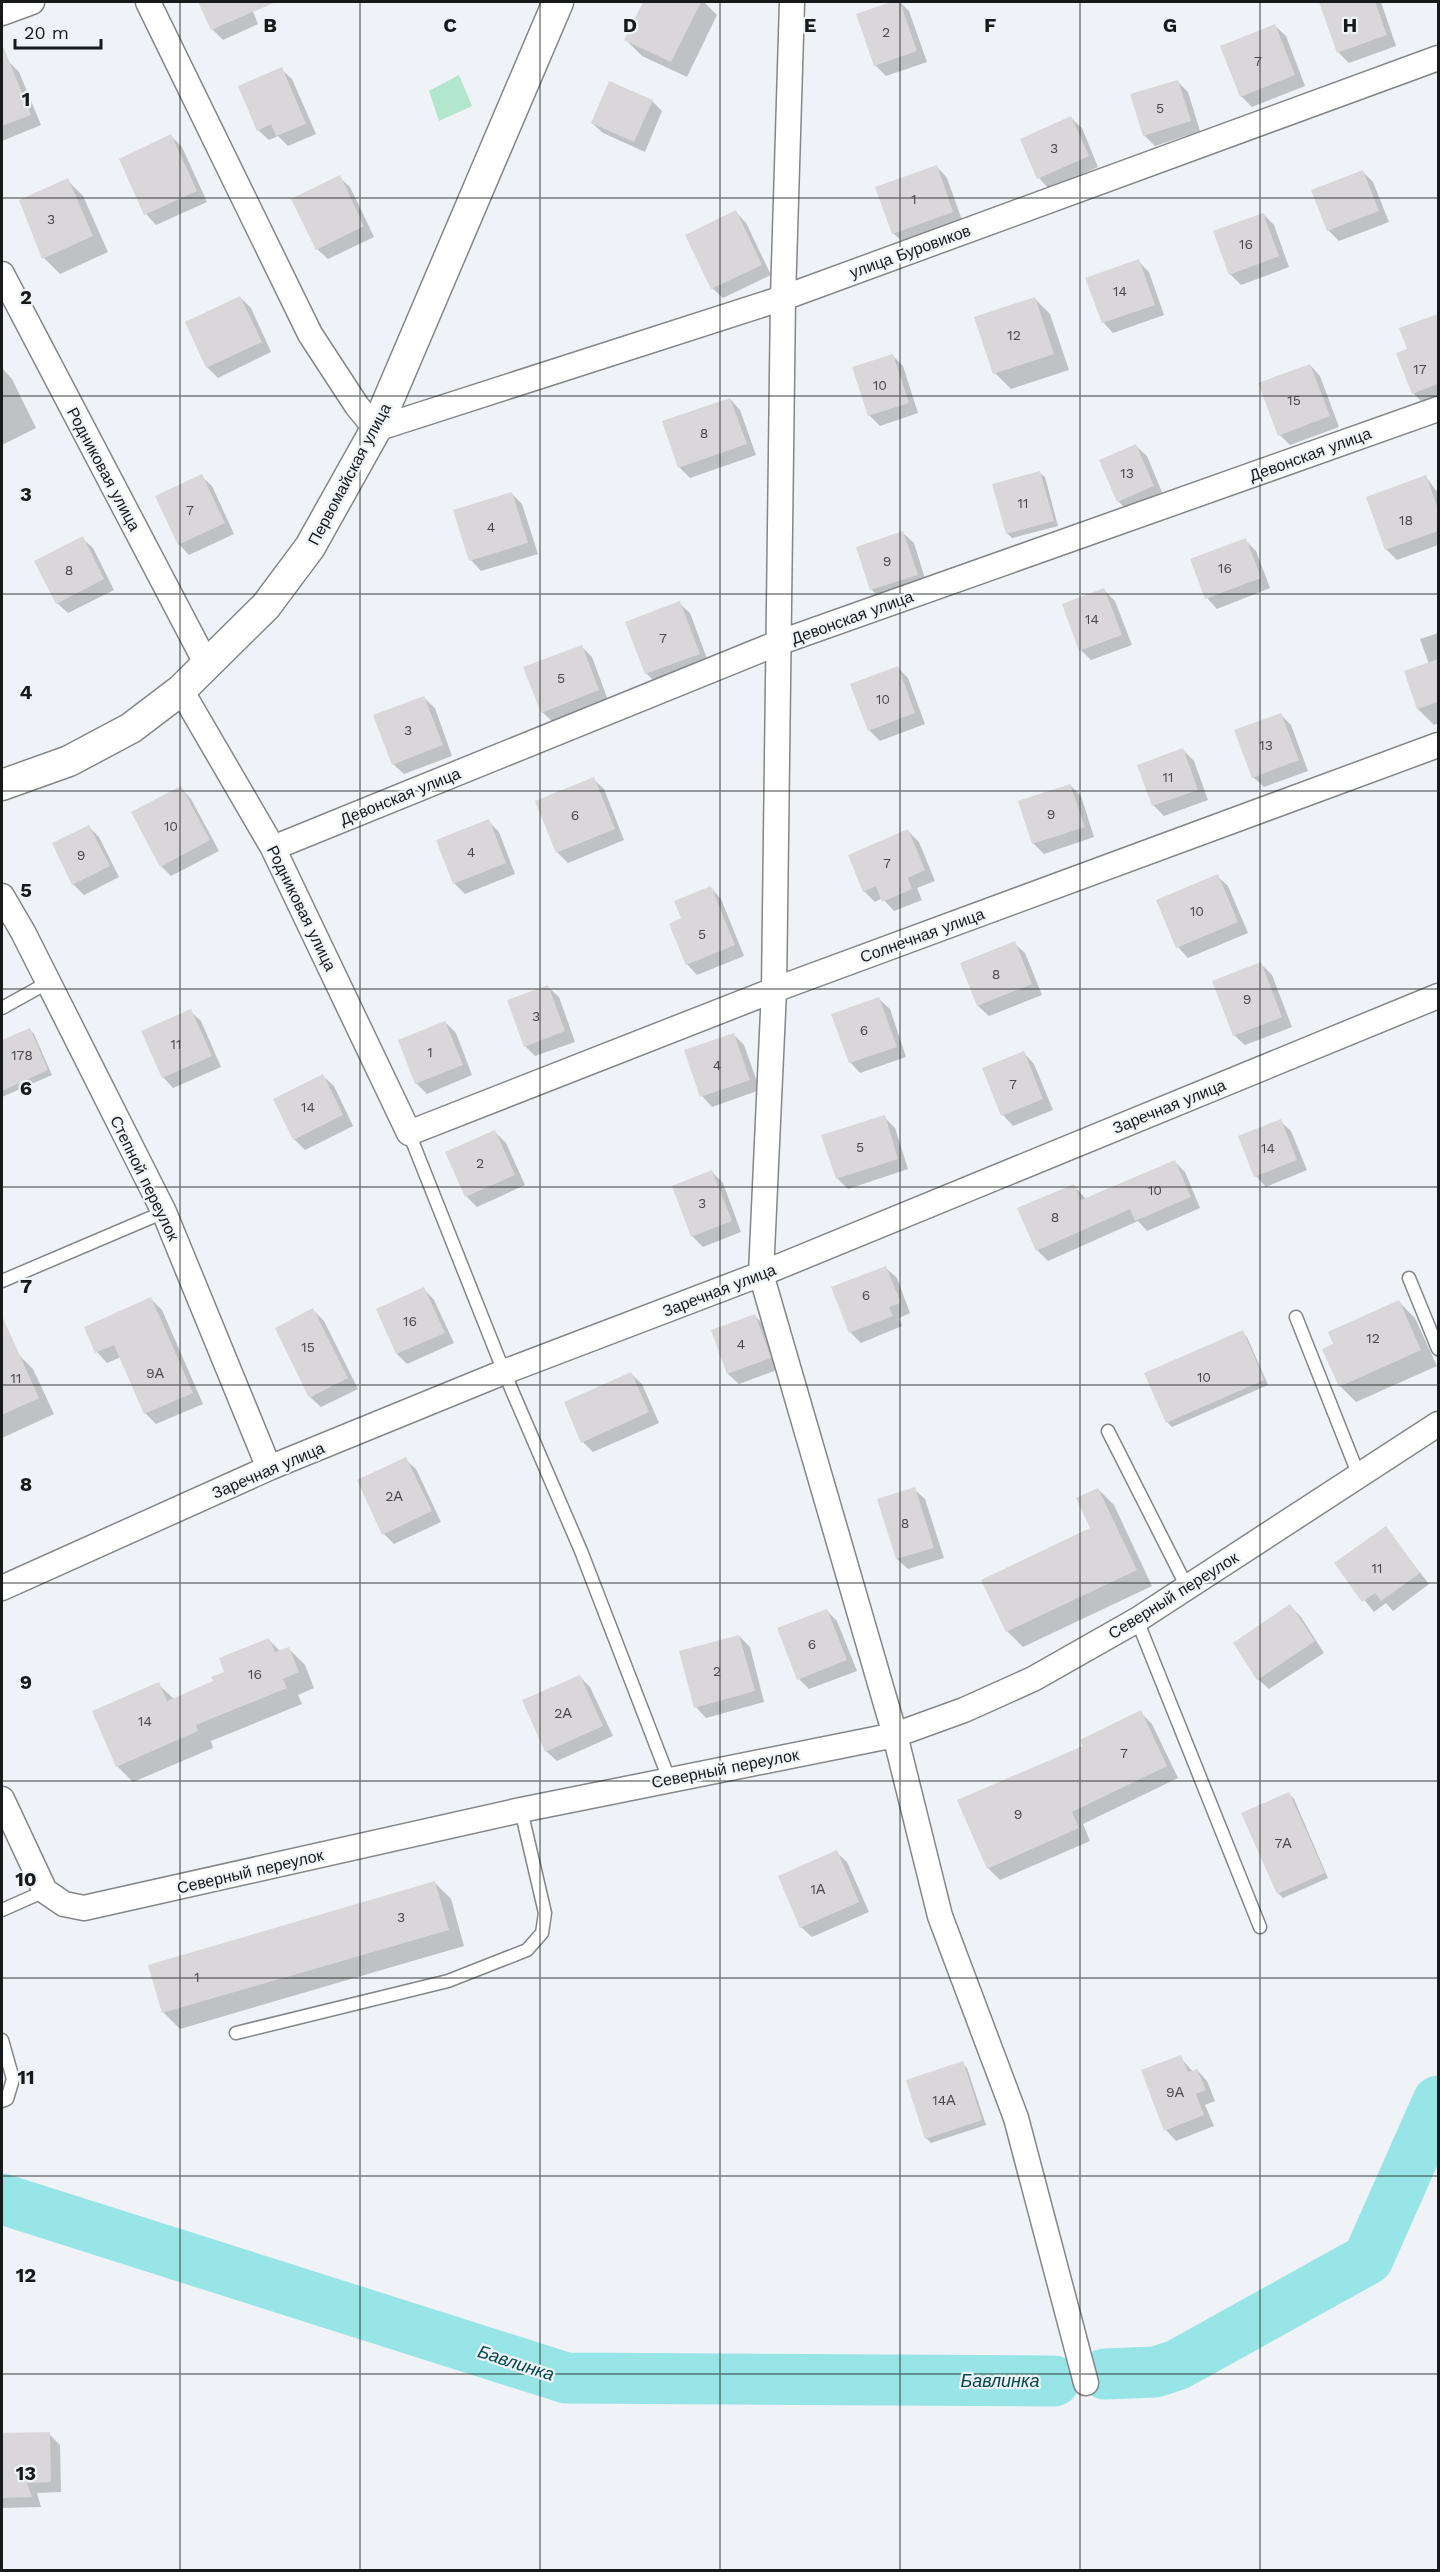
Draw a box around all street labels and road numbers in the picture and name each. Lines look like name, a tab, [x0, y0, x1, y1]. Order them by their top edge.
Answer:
street label: улица Буровиков	[847, 221, 973, 282]
street label: Первомайская улица	[304, 400, 395, 548]
street label: Родниковая улица	[63, 404, 144, 534]
street label: Девонская улица	[1247, 424, 1374, 485]
street label: Девонская улица	[789, 587, 916, 648]
street label: Девонская улица	[337, 764, 463, 829]
street label: Родниковая улица	[263, 842, 340, 974]
street label: Солнечная улица	[857, 904, 987, 967]
street label: Заречная улица	[1110, 1075, 1228, 1138]
street label: Степной переулок	[106, 1113, 183, 1245]
street label: Заречная улица	[660, 1260, 779, 1321]
street label: Заречная улица	[209, 1438, 327, 1503]
street label: Северный переулок	[1105, 1547, 1243, 1643]
street label: Северный переулок	[650, 1745, 801, 1792]
street label: Северный переулок	[175, 1845, 326, 1898]

